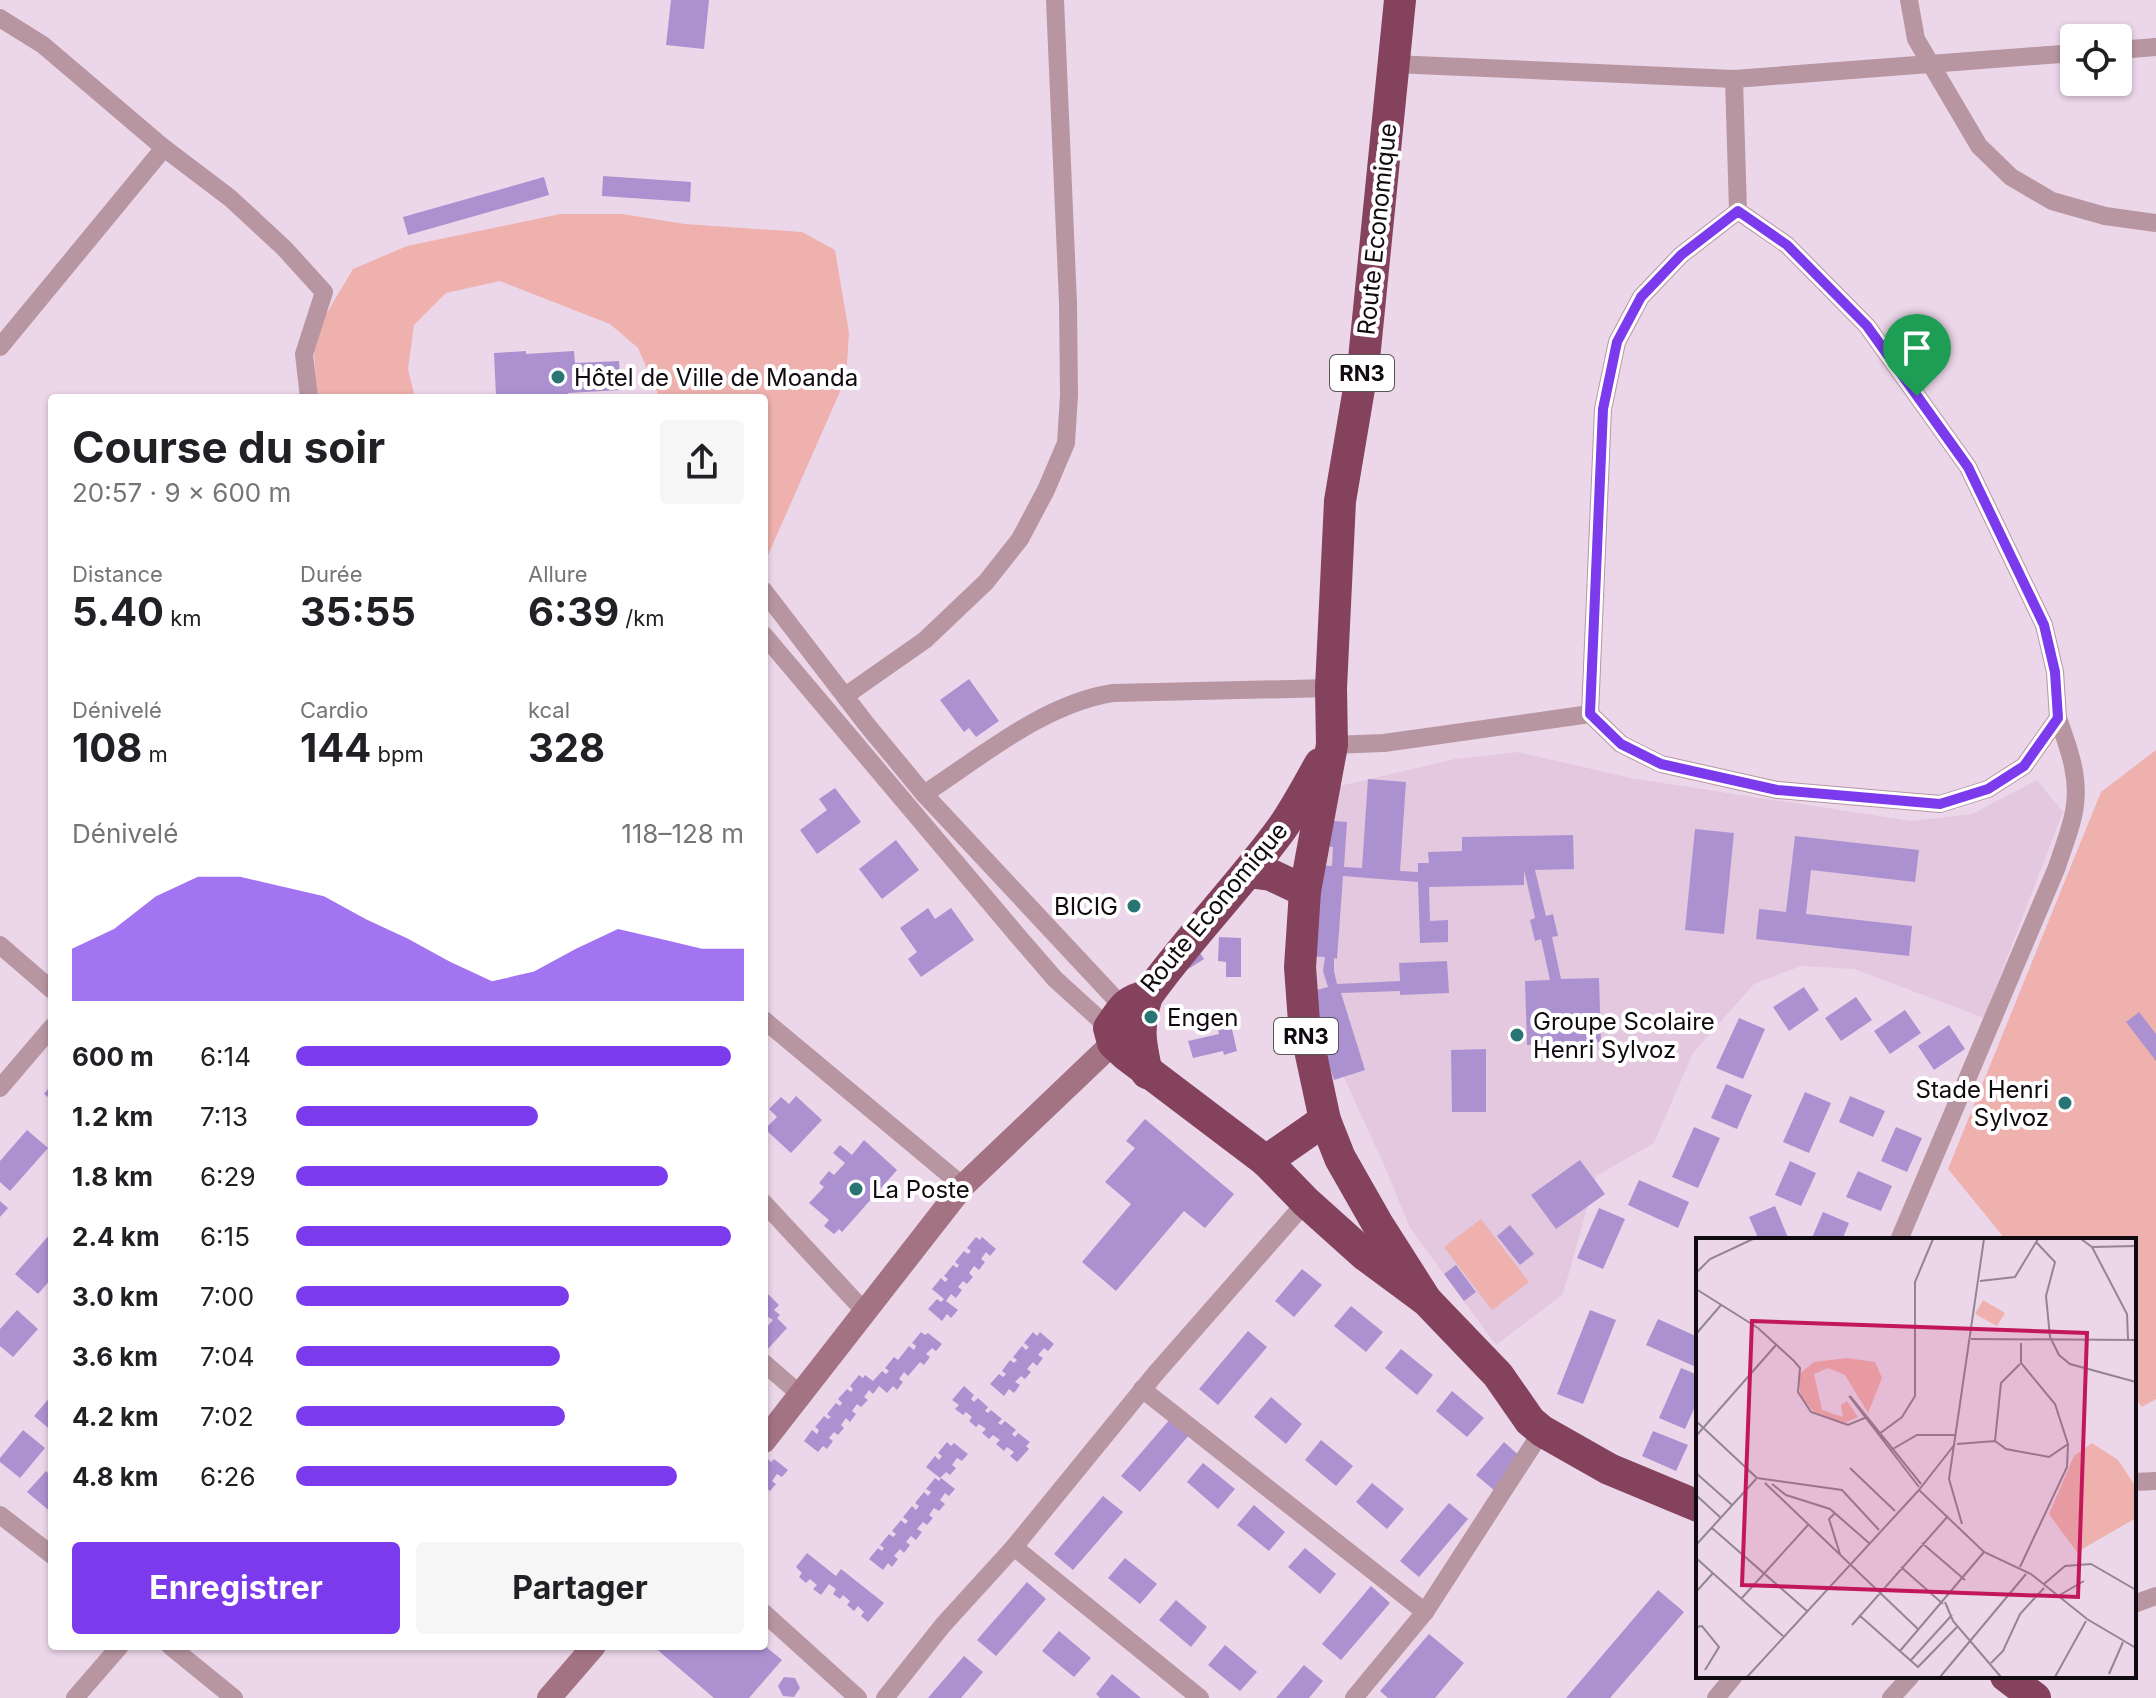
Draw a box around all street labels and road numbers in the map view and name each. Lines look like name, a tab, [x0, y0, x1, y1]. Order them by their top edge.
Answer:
street label: Route Economique	[1351, 122, 1403, 336]
road number: RN3	[1330, 355, 1394, 391]
street label: Route Economique	[1134, 816, 1294, 998]
road number: RN3	[1274, 1018, 1338, 1054]

